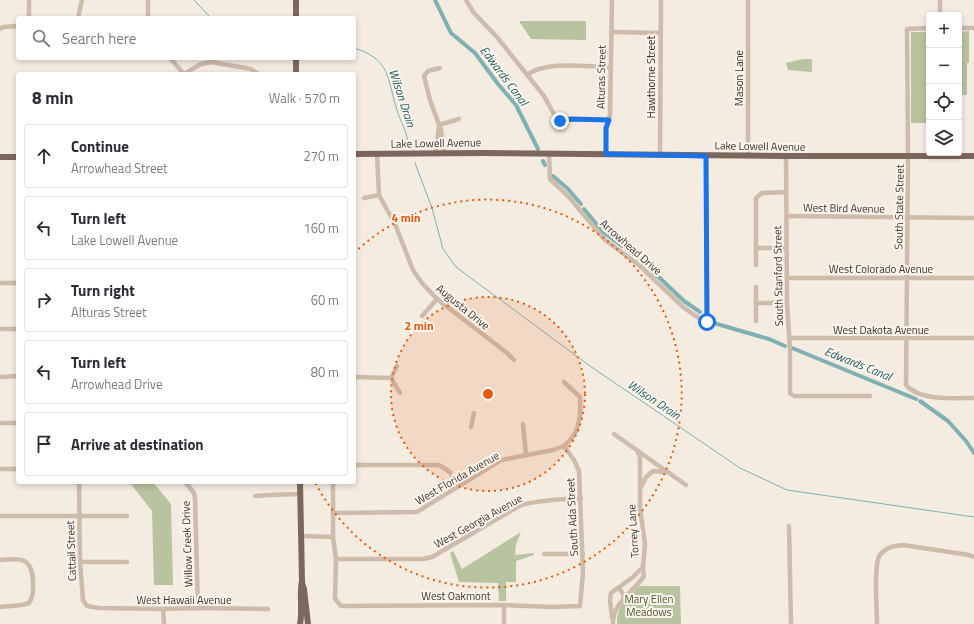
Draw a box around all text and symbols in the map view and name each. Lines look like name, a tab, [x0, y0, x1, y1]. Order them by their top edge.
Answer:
map controls	[926, 12, 962, 156]
button: +	[926, 12, 962, 48]
search box	[16, 16, 356, 60]
icon: search	[30, 27, 52, 49]
text: Search here	[62, 27, 136, 50]
street label: Hawthorne Street	[643, 35, 659, 118]
water label: Edwards Canal	[476, 42, 534, 111]
street label: Alturas Street	[592, 45, 610, 109]
button: −	[926, 48, 962, 84]
street label: Mason Lane	[731, 49, 747, 106]
water label: Wilson Drain	[384, 66, 421, 130]
button: locate	[926, 84, 962, 120]
text: 8 min	[32, 85, 73, 111]
text: Walk · 570 m	[269, 88, 340, 108]
route end	[551, 112, 569, 130]
button: layers	[926, 120, 962, 156]
street label: Lake Lowell Avenue	[391, 134, 482, 152]
text: Continue	[71, 135, 129, 158]
street label: Lake Lowell Avenue	[715, 137, 806, 155]
icon: ahead	[33, 145, 55, 167]
text: 270 m	[303, 146, 339, 166]
text: Arrowhead Street	[71, 158, 168, 178]
street label: South State Street	[890, 164, 908, 250]
street label: West Bird Avenue	[803, 199, 886, 217]
text: Turn left	[71, 207, 126, 230]
text: 4 min	[391, 208, 421, 227]
street label: Arrowhead Drive	[597, 216, 666, 279]
icon: left	[33, 217, 55, 239]
text: 160 m	[303, 218, 339, 238]
street label: South Stanford Street	[769, 225, 787, 326]
text: Lake Lowell Avenue	[71, 230, 178, 250]
street label: West Colorado Avenue	[829, 261, 934, 277]
text: Turn right	[71, 279, 135, 302]
street label: Augusta Drive	[433, 280, 494, 334]
icon: right	[33, 289, 55, 311]
text: 60 m	[311, 290, 339, 310]
text: Alturas Street	[71, 302, 147, 322]
route start	[698, 313, 716, 331]
text: 2 min	[404, 316, 434, 335]
street label: West Dakota Avenue	[833, 322, 930, 338]
water label: Edwards Canal	[822, 342, 896, 386]
text: Turn left	[71, 351, 126, 374]
icon: left	[33, 361, 55, 383]
text: 80 m	[311, 362, 339, 382]
text: Arrowhead Drive	[71, 374, 163, 394]
water label: Wilson Drain	[624, 375, 685, 425]
centre of rings	[481, 387, 495, 401]
icon: arrive	[33, 433, 55, 455]
text: Arrive at destination	[71, 433, 204, 456]
street label: West Florida Avenue	[412, 447, 503, 509]
street label: South Ada Street	[562, 477, 582, 557]
street label: West Georgia Avenue	[431, 490, 525, 552]
street label: Willow Creek Drive	[177, 500, 197, 587]
street label: Torrey Lane	[623, 503, 643, 558]
street label: Cattail Street	[62, 520, 80, 581]
street label: West Oakmont	[421, 588, 491, 604]
park label: Mary Ellen Meadows	[625, 591, 674, 620]
street label: West Hawaii Avenue	[137, 592, 232, 608]

